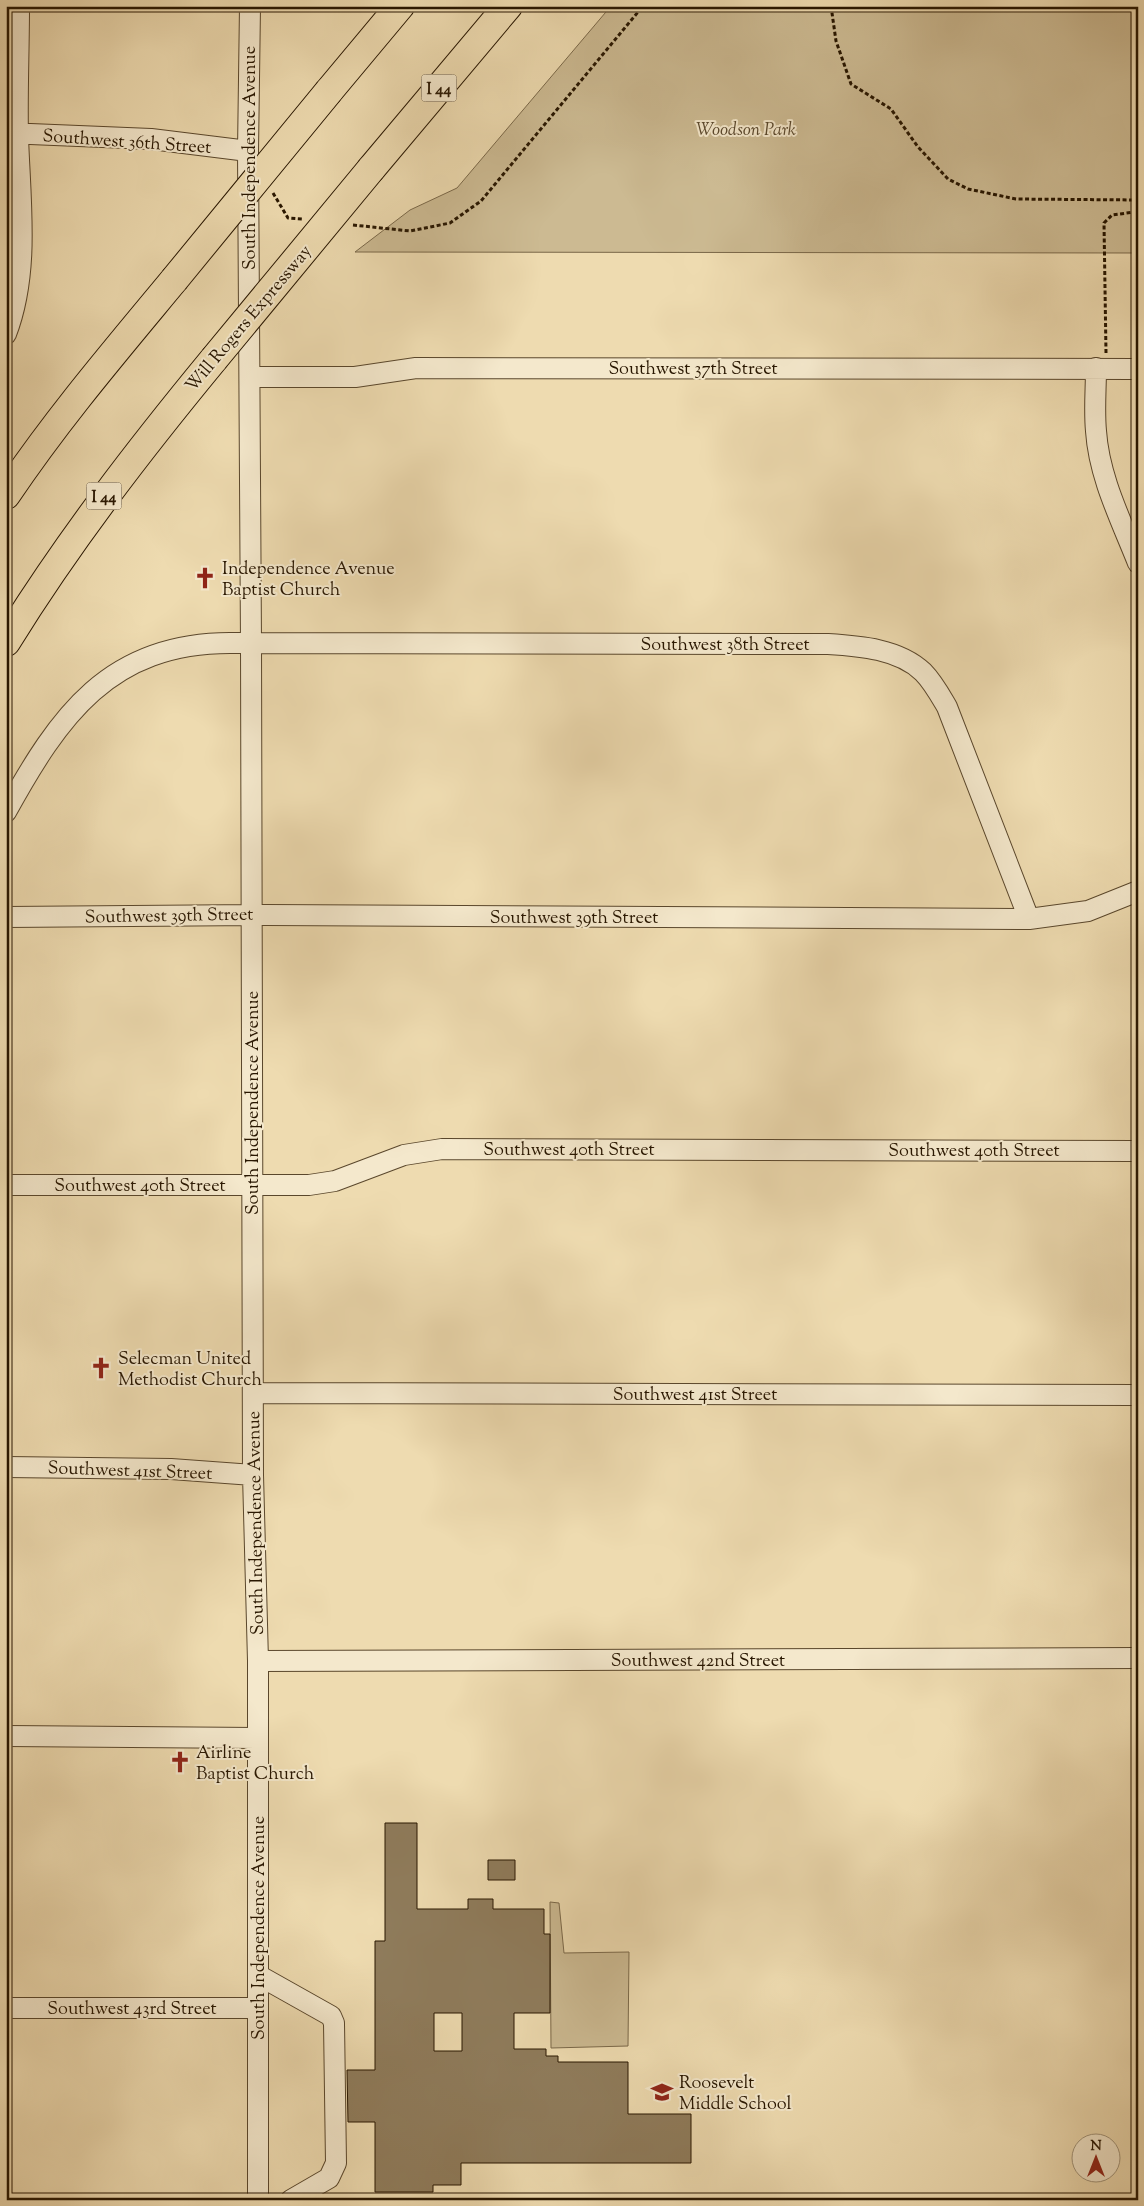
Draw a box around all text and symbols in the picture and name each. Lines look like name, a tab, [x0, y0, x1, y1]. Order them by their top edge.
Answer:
street label: South Independence Avenue	[238, 46, 264, 270]
road number: I 44	[422, 75, 456, 102]
park label: Woodson Park	[696, 118, 796, 144]
street label: Southwest 36th Street	[42, 124, 212, 162]
street label: Will Rogers Expressway	[180, 240, 319, 399]
street label: Southwest 37th Street	[608, 357, 778, 383]
road number: I 44	[86, 482, 122, 510]
place label: Independence Avenue Baptist Church	[222, 557, 395, 604]
church icon: Independence Avenue Baptist Church	[192, 565, 218, 591]
street label: Southwest 38th Street	[640, 633, 810, 659]
street label: Southwest 39th Street	[84, 903, 254, 931]
street label: Southwest 39th Street	[490, 906, 658, 932]
street label: South Independence Avenue	[241, 991, 267, 1215]
street label: Southwest 40th Street	[483, 1138, 655, 1164]
street label: Southwest 40th Street	[888, 1139, 1060, 1165]
street label: Southwest 40th Street	[54, 1174, 226, 1200]
place label: Selecman United Methodist Church	[118, 1347, 262, 1394]
church icon: Selecman United Methodist Church	[88, 1355, 114, 1381]
street label: Southwest 41st Street	[613, 1383, 777, 1409]
street label: South Independence Avenue	[242, 1411, 272, 1635]
street label: Southwest 41st Street	[47, 1456, 213, 1488]
street label: Southwest 42nd Street	[611, 1649, 785, 1675]
place label: Airline Baptist Church	[196, 1741, 315, 1788]
church icon: Airline Baptist Church	[167, 1749, 193, 1775]
street label: South Independence Avenue	[247, 1816, 273, 2040]
street label: Southwest 43rd Street	[47, 1997, 217, 2023]
place label: Roosevelt Middle School	[679, 2071, 792, 2118]
school or university icon: Roosevelt Middle School	[649, 2079, 675, 2105]
north arrow	[1072, 2134, 1122, 2184]
text: N	[1090, 2137, 1102, 2157]

